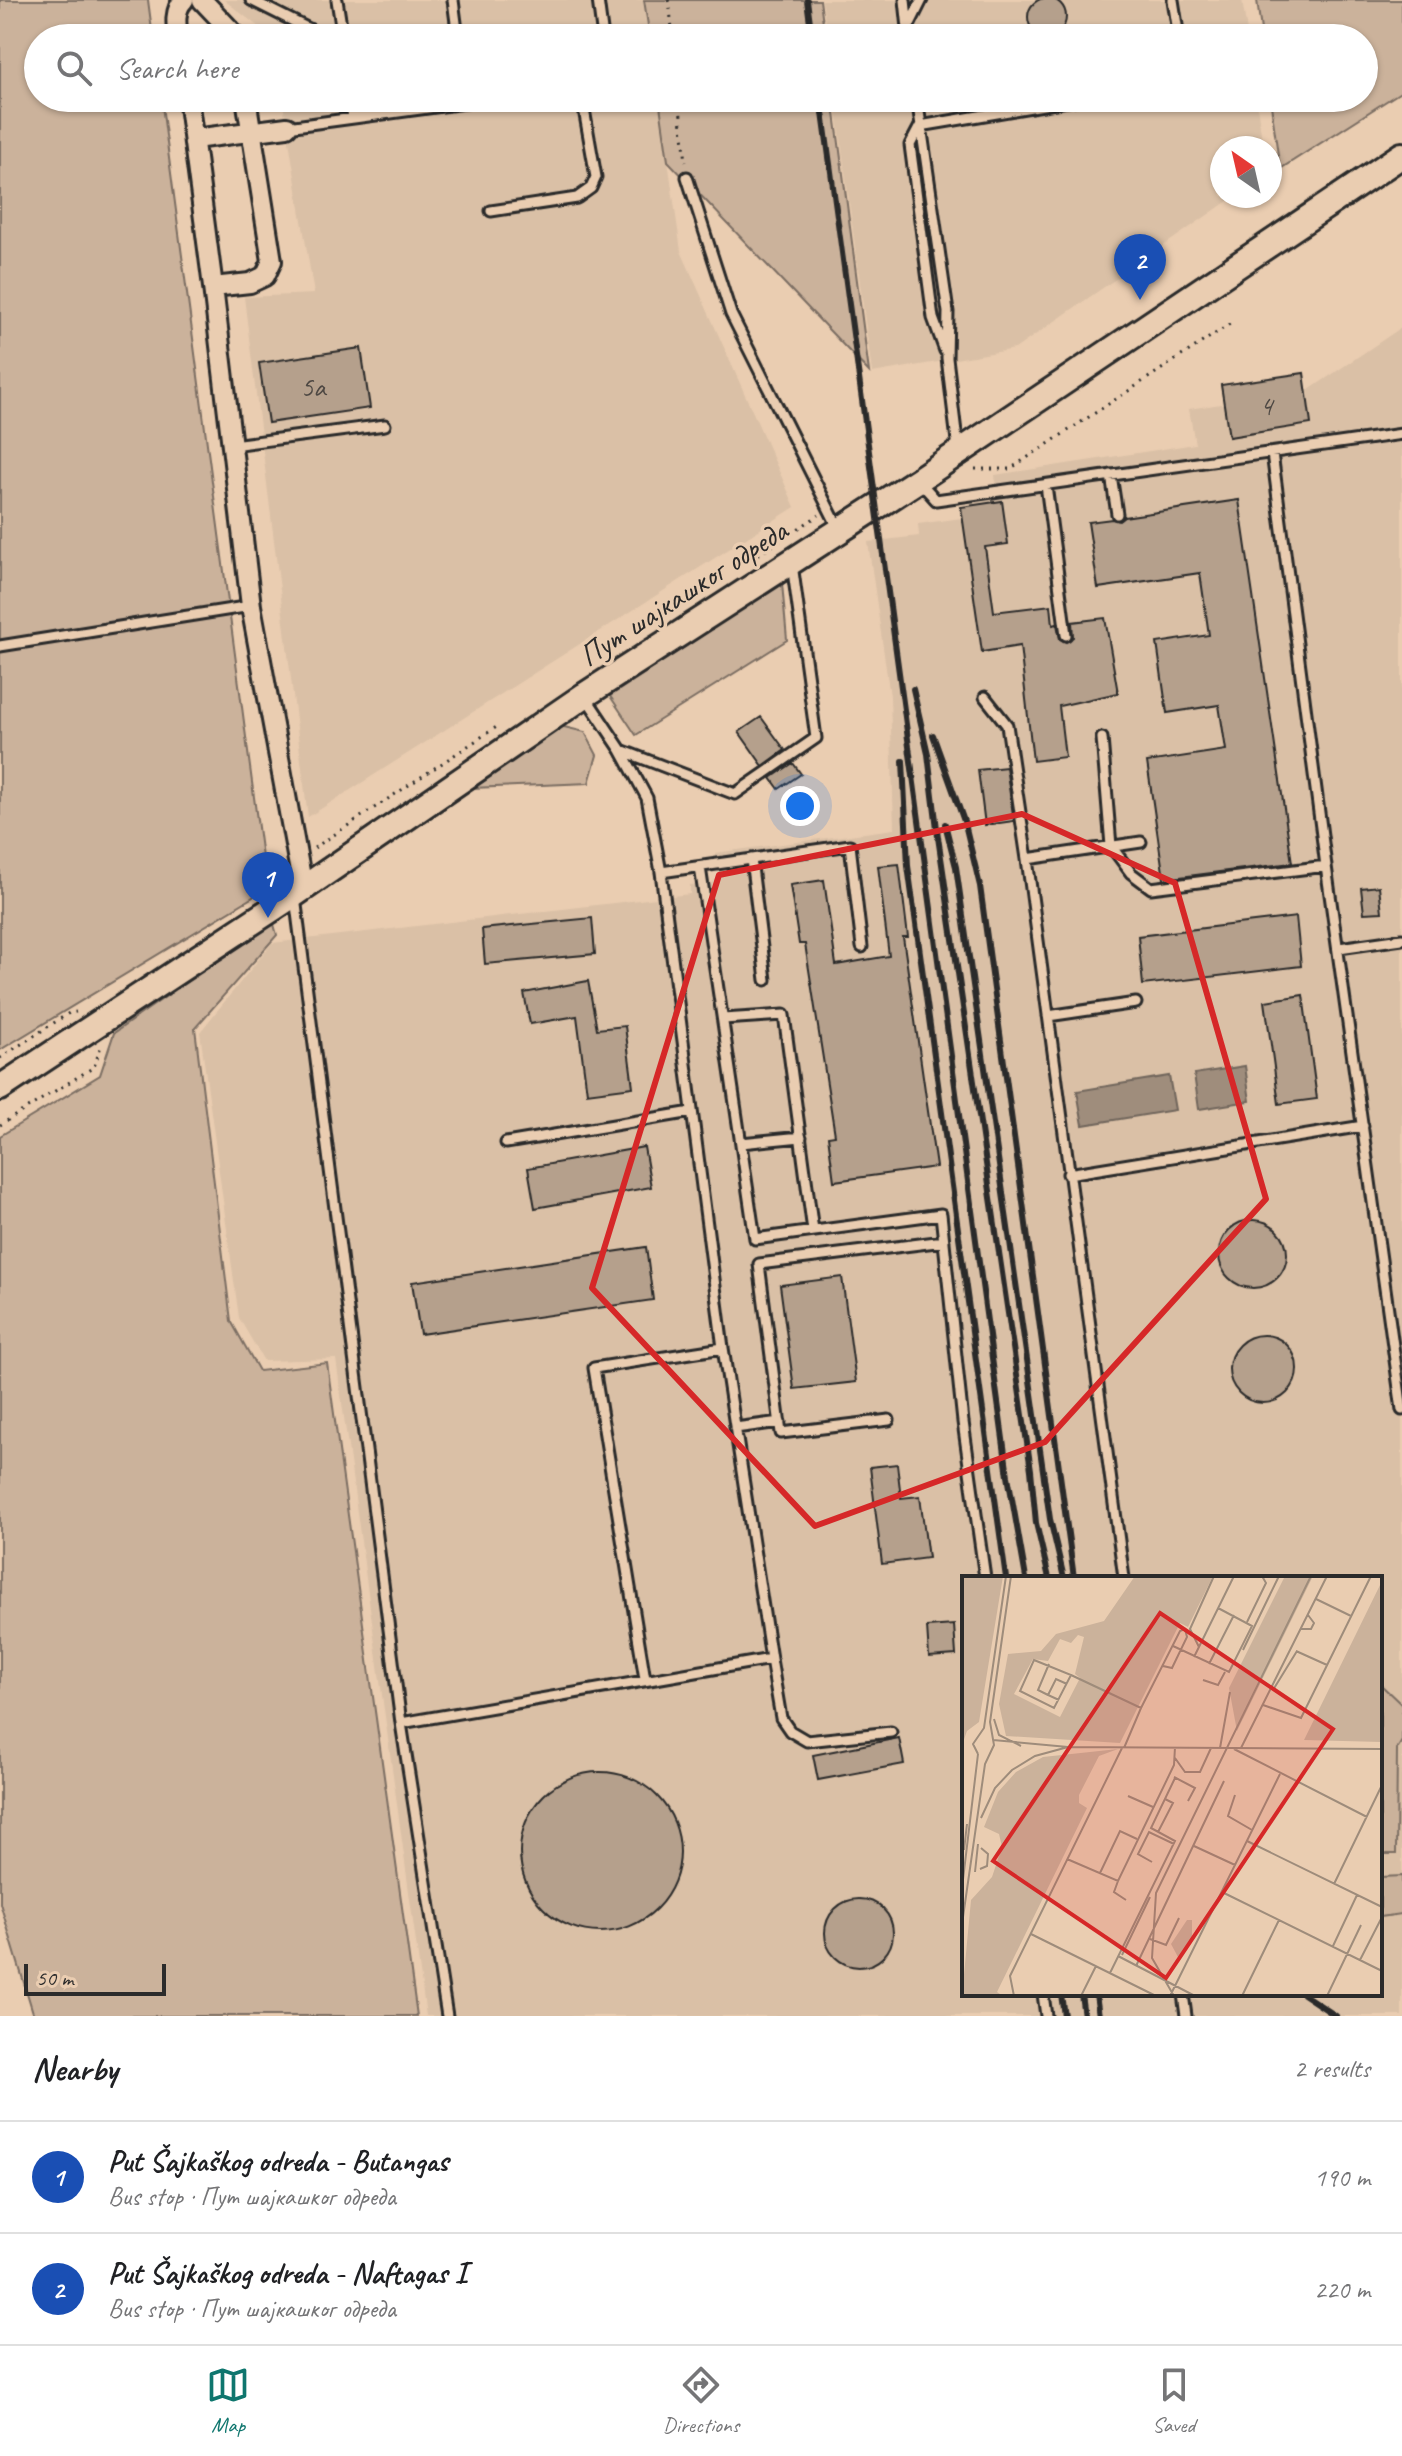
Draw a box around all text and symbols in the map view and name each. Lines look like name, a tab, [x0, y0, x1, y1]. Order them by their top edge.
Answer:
search box	[24, 24, 1378, 112]
icon: search	[52, 46, 96, 90]
text: Search here	[116, 49, 238, 87]
north arrow	[1210, 136, 1282, 208]
pin: 2	[1114, 234, 1166, 300]
house number: 5a	[301, 369, 327, 404]
house number: 4	[1260, 388, 1275, 423]
street label: Пут шајкашког одреда	[571, 509, 797, 676]
your location	[780, 786, 820, 826]
pin: 1	[242, 852, 294, 918]
inset map	[962, 1576, 1382, 1996]
scale bar	[24, 1960, 166, 1996]
text: 50 m	[36, 1964, 73, 1992]
text: Nearby	[32, 2047, 118, 2090]
text: 2 results	[1294, 2052, 1370, 2085]
text: Put Šajkaškog odreda - Butangas	[108, 2142, 448, 2180]
text: 1	[52, 2161, 64, 2194]
text: 190 m	[1314, 2161, 1370, 2194]
text: Bus stop · Пут шајкашког одреда	[108, 2180, 396, 2213]
text: Put Šajkaškog odreda - Naftagas I	[108, 2254, 467, 2292]
text: 2	[52, 2273, 64, 2306]
text: 220 m	[1314, 2273, 1370, 2306]
text: Bus stop · Пут шајкашког одреда	[108, 2292, 396, 2325]
tab: Map	[206, 2363, 250, 2439]
tab: Directions	[663, 2363, 739, 2439]
tab: Saved	[1152, 2363, 1196, 2439]

